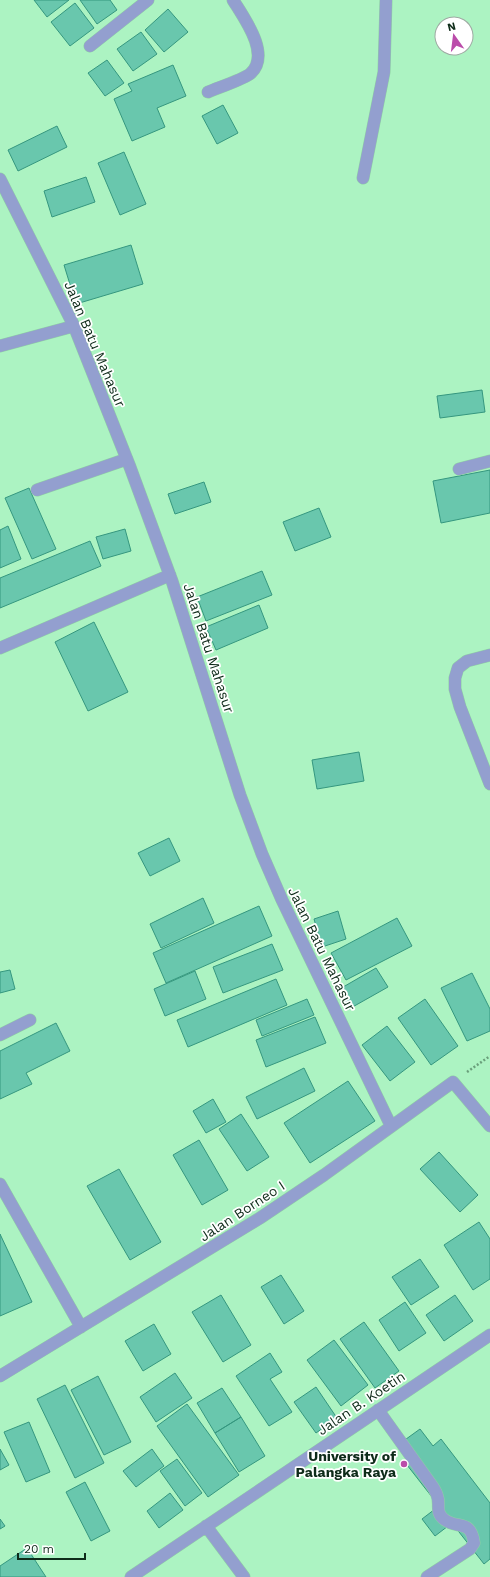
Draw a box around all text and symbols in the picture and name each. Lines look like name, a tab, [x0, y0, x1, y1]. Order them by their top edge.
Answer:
north arrow	[434, 16, 474, 56]
text: N	[446, 19, 457, 34]
street label: Jalan Batu Mahasur	[61, 279, 129, 410]
street label: Jalan Batu Mahasur	[180, 581, 238, 715]
street label: Jalan Batu Mahasur	[285, 885, 359, 1014]
street label: Jalan Borneo I	[196, 1177, 288, 1245]
street label: Jalan B. Koetin	[314, 1368, 408, 1438]
place label: University of Palangka Raya	[295, 1448, 397, 1480]
marker: University of Palangka Raya	[399, 1459, 409, 1469]
scale bar	[18, 1535, 85, 1561]
text: 20 m	[24, 1542, 54, 1556]

